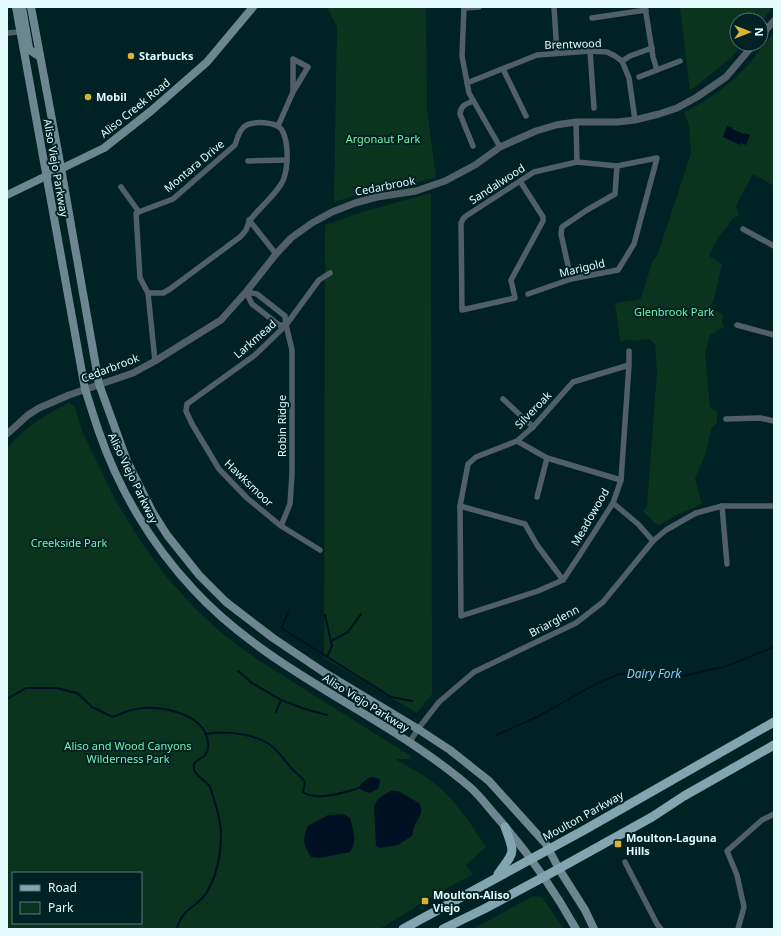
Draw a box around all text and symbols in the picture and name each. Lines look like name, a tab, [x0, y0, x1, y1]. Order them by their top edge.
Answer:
north arrow	[729, 12, 769, 52]
text: N	[752, 28, 767, 36]
street label: Brentwood	[544, 35, 602, 52]
place label: Starbucks	[139, 48, 194, 63]
marker: Starbucks	[126, 51, 136, 61]
street label: Aliso Creek Road	[96, 75, 173, 141]
place label: Mobil	[96, 89, 127, 104]
marker: Mobil	[83, 92, 93, 102]
street label: Aliso Viejo Parkway	[40, 118, 73, 218]
park label: Argonaut Park	[346, 131, 420, 146]
street label: Montara Drive	[160, 136, 227, 195]
street label: Sandalwood	[466, 160, 527, 207]
street label: Cedarbrook	[354, 172, 416, 199]
street label: Marigold	[558, 255, 606, 280]
park label: Glenbrook Park	[634, 304, 714, 319]
street label: Larkmead	[230, 316, 279, 361]
street label: Cedarbrook	[79, 350, 141, 385]
street label: Silveroak	[511, 388, 554, 432]
street label: Robin Ridge	[274, 395, 289, 457]
street label: Aliso Viejo Parkway	[105, 430, 162, 526]
street label: Hawksmoor	[222, 456, 277, 510]
street label: Meadowood	[567, 485, 612, 548]
park label: Creekside Park	[31, 535, 107, 550]
street label: Briarglenn	[526, 601, 581, 640]
water label: Dairy Fork	[627, 665, 682, 682]
street label: Aliso Viejo Parkway	[320, 670, 413, 735]
park label: Aliso and Wood Canyons Wilderness Park	[64, 738, 192, 766]
street label: Moulton Parkway	[540, 787, 626, 844]
place label: Moulton-Laguna Hills	[626, 830, 717, 858]
marker: Moulton-Laguna Hills	[613, 839, 623, 849]
legend	[12, 872, 142, 924]
text: Road	[48, 879, 77, 896]
place label: Moulton-Aliso Viejo	[433, 887, 510, 915]
marker: Moulton-Aliso Viejo	[420, 896, 430, 906]
text: Park	[48, 899, 74, 916]

